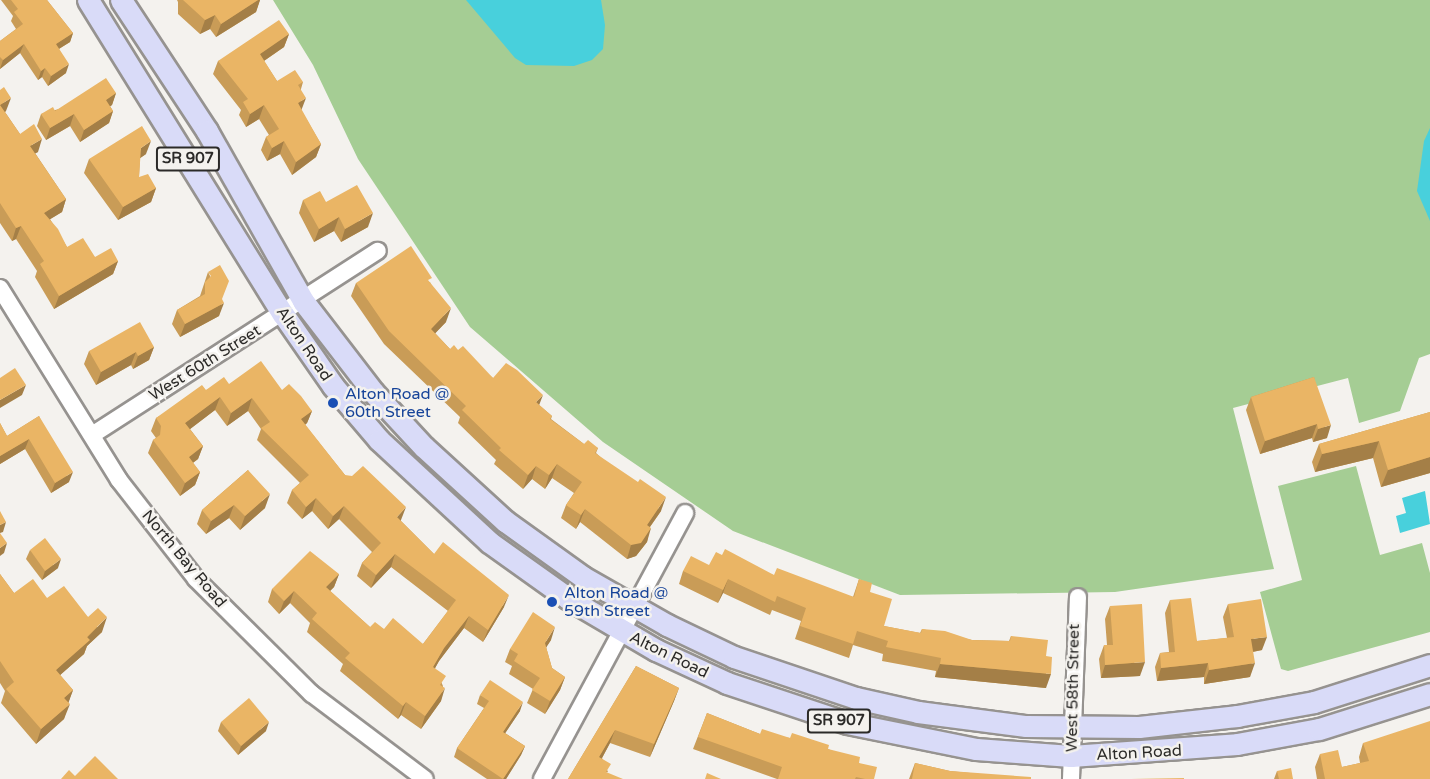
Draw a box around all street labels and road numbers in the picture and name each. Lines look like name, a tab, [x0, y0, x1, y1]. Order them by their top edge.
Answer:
road number: SR 907	[155, 147, 221, 171]
street label: Alton Road	[272, 303, 336, 385]
street label: West 60th Street	[146, 321, 264, 405]
street label: North Bay Road	[138, 506, 230, 612]
street label: West 58th Street	[1062, 624, 1084, 752]
street label: Alton Road	[626, 628, 712, 682]
road number: SR 907	[806, 709, 872, 733]
street label: Alton Road	[1096, 741, 1182, 765]

